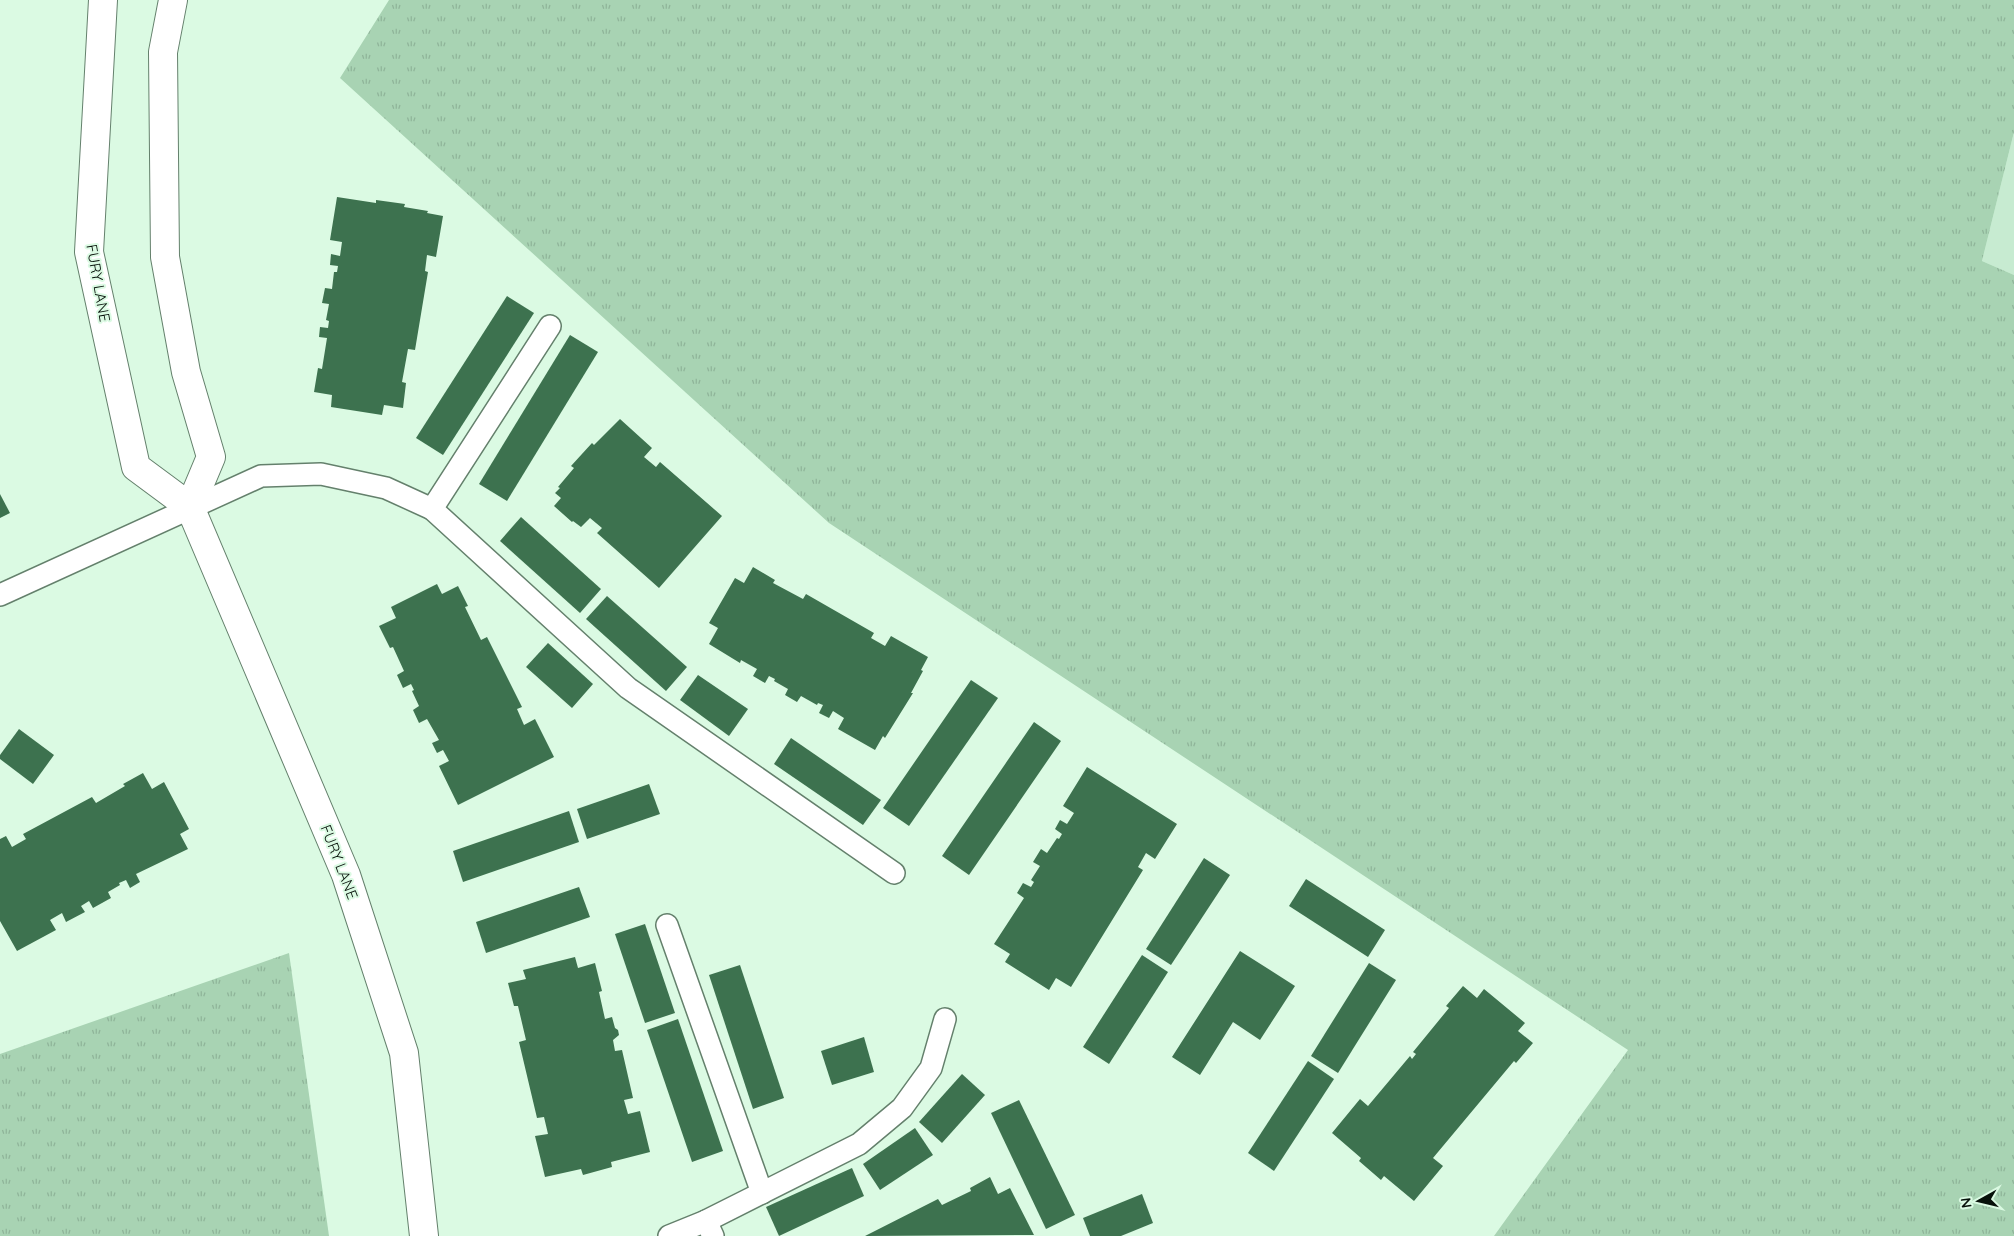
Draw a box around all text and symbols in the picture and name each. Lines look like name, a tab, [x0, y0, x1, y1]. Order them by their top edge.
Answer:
street label: FURY LANE	[82, 243, 115, 323]
street label: FURY LANE	[317, 822, 362, 902]
north arrow	[1954, 1176, 2004, 1226]
text: N	[1956, 1196, 1976, 1209]

